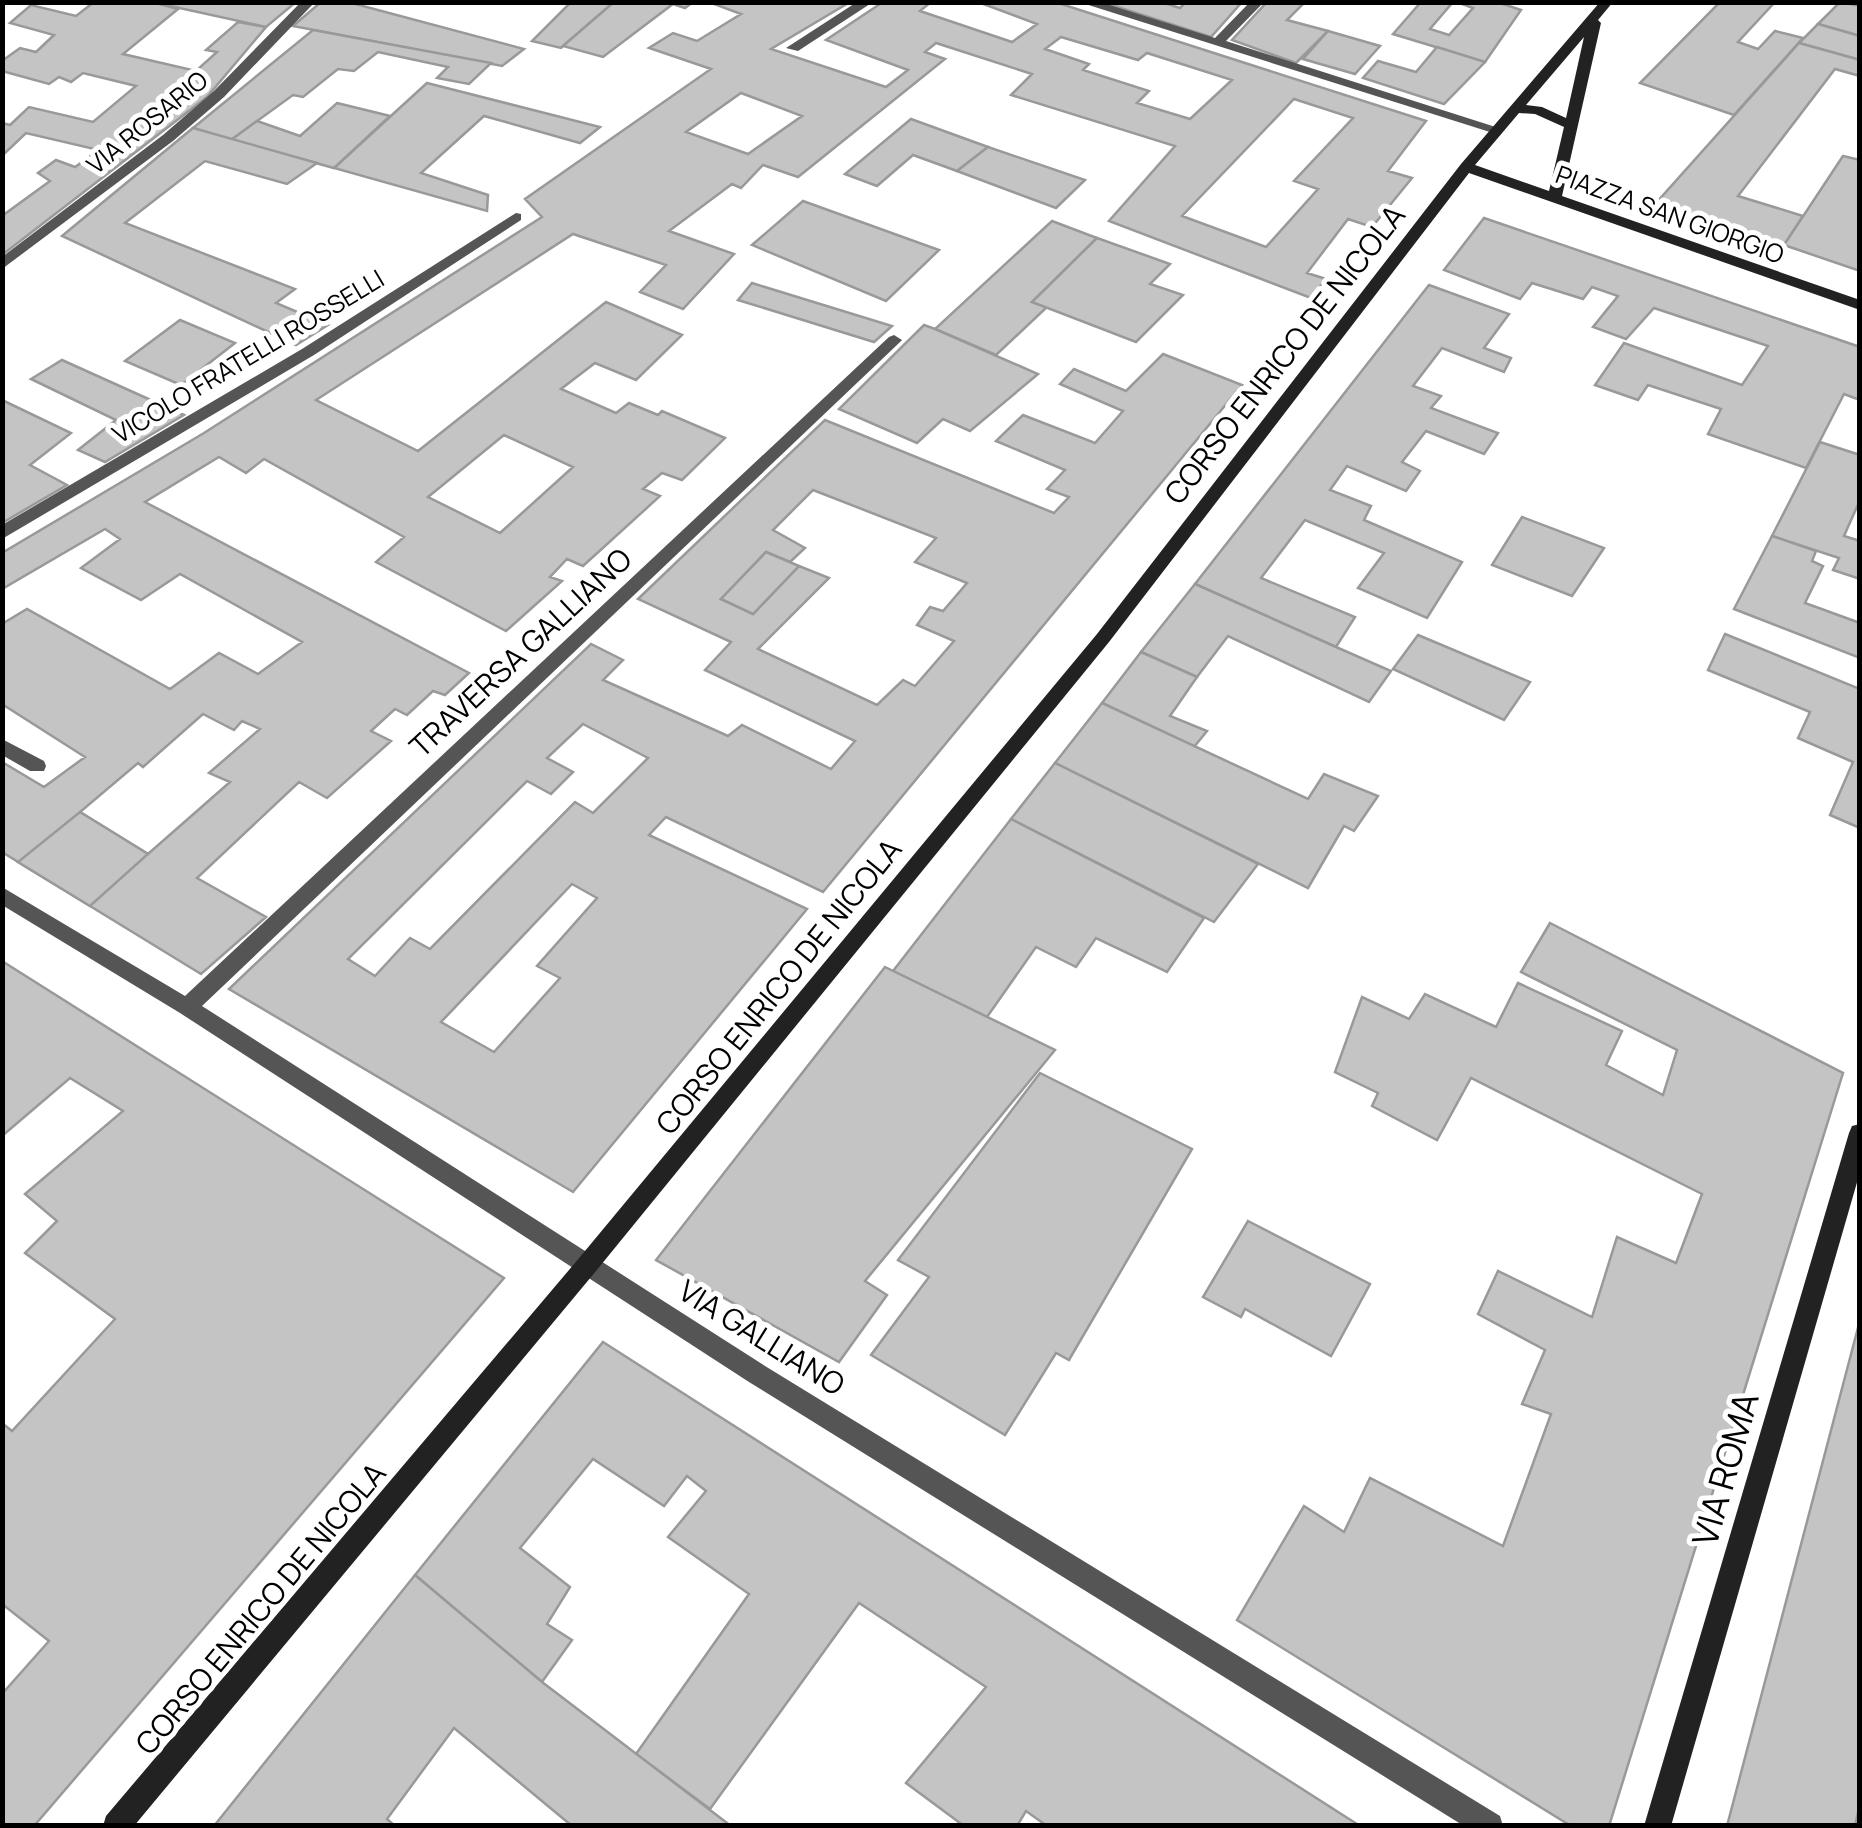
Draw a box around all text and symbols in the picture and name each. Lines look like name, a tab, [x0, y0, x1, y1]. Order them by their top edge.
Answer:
street label: VIA ROSARIO	[79, 62, 215, 182]
street label: PIAZZA SAN GIORGIO	[1551, 156, 1789, 272]
street label: CORSO ENRICO DE NICOLA	[1154, 196, 1414, 512]
street label: VICOLO FRATELLI ROSSELLI	[106, 261, 390, 451]
street label: TRAVERSA GALLIANO	[400, 538, 640, 766]
street label: CORSO ENRICO DE NICOLA	[646, 830, 910, 1142]
street label: VIA GALLIANO	[671, 1270, 853, 1404]
street label: VIA ROMA	[1680, 1387, 1770, 1551]
street label: CORSO ENRICO DE NICOLA	[126, 1453, 394, 1763]

